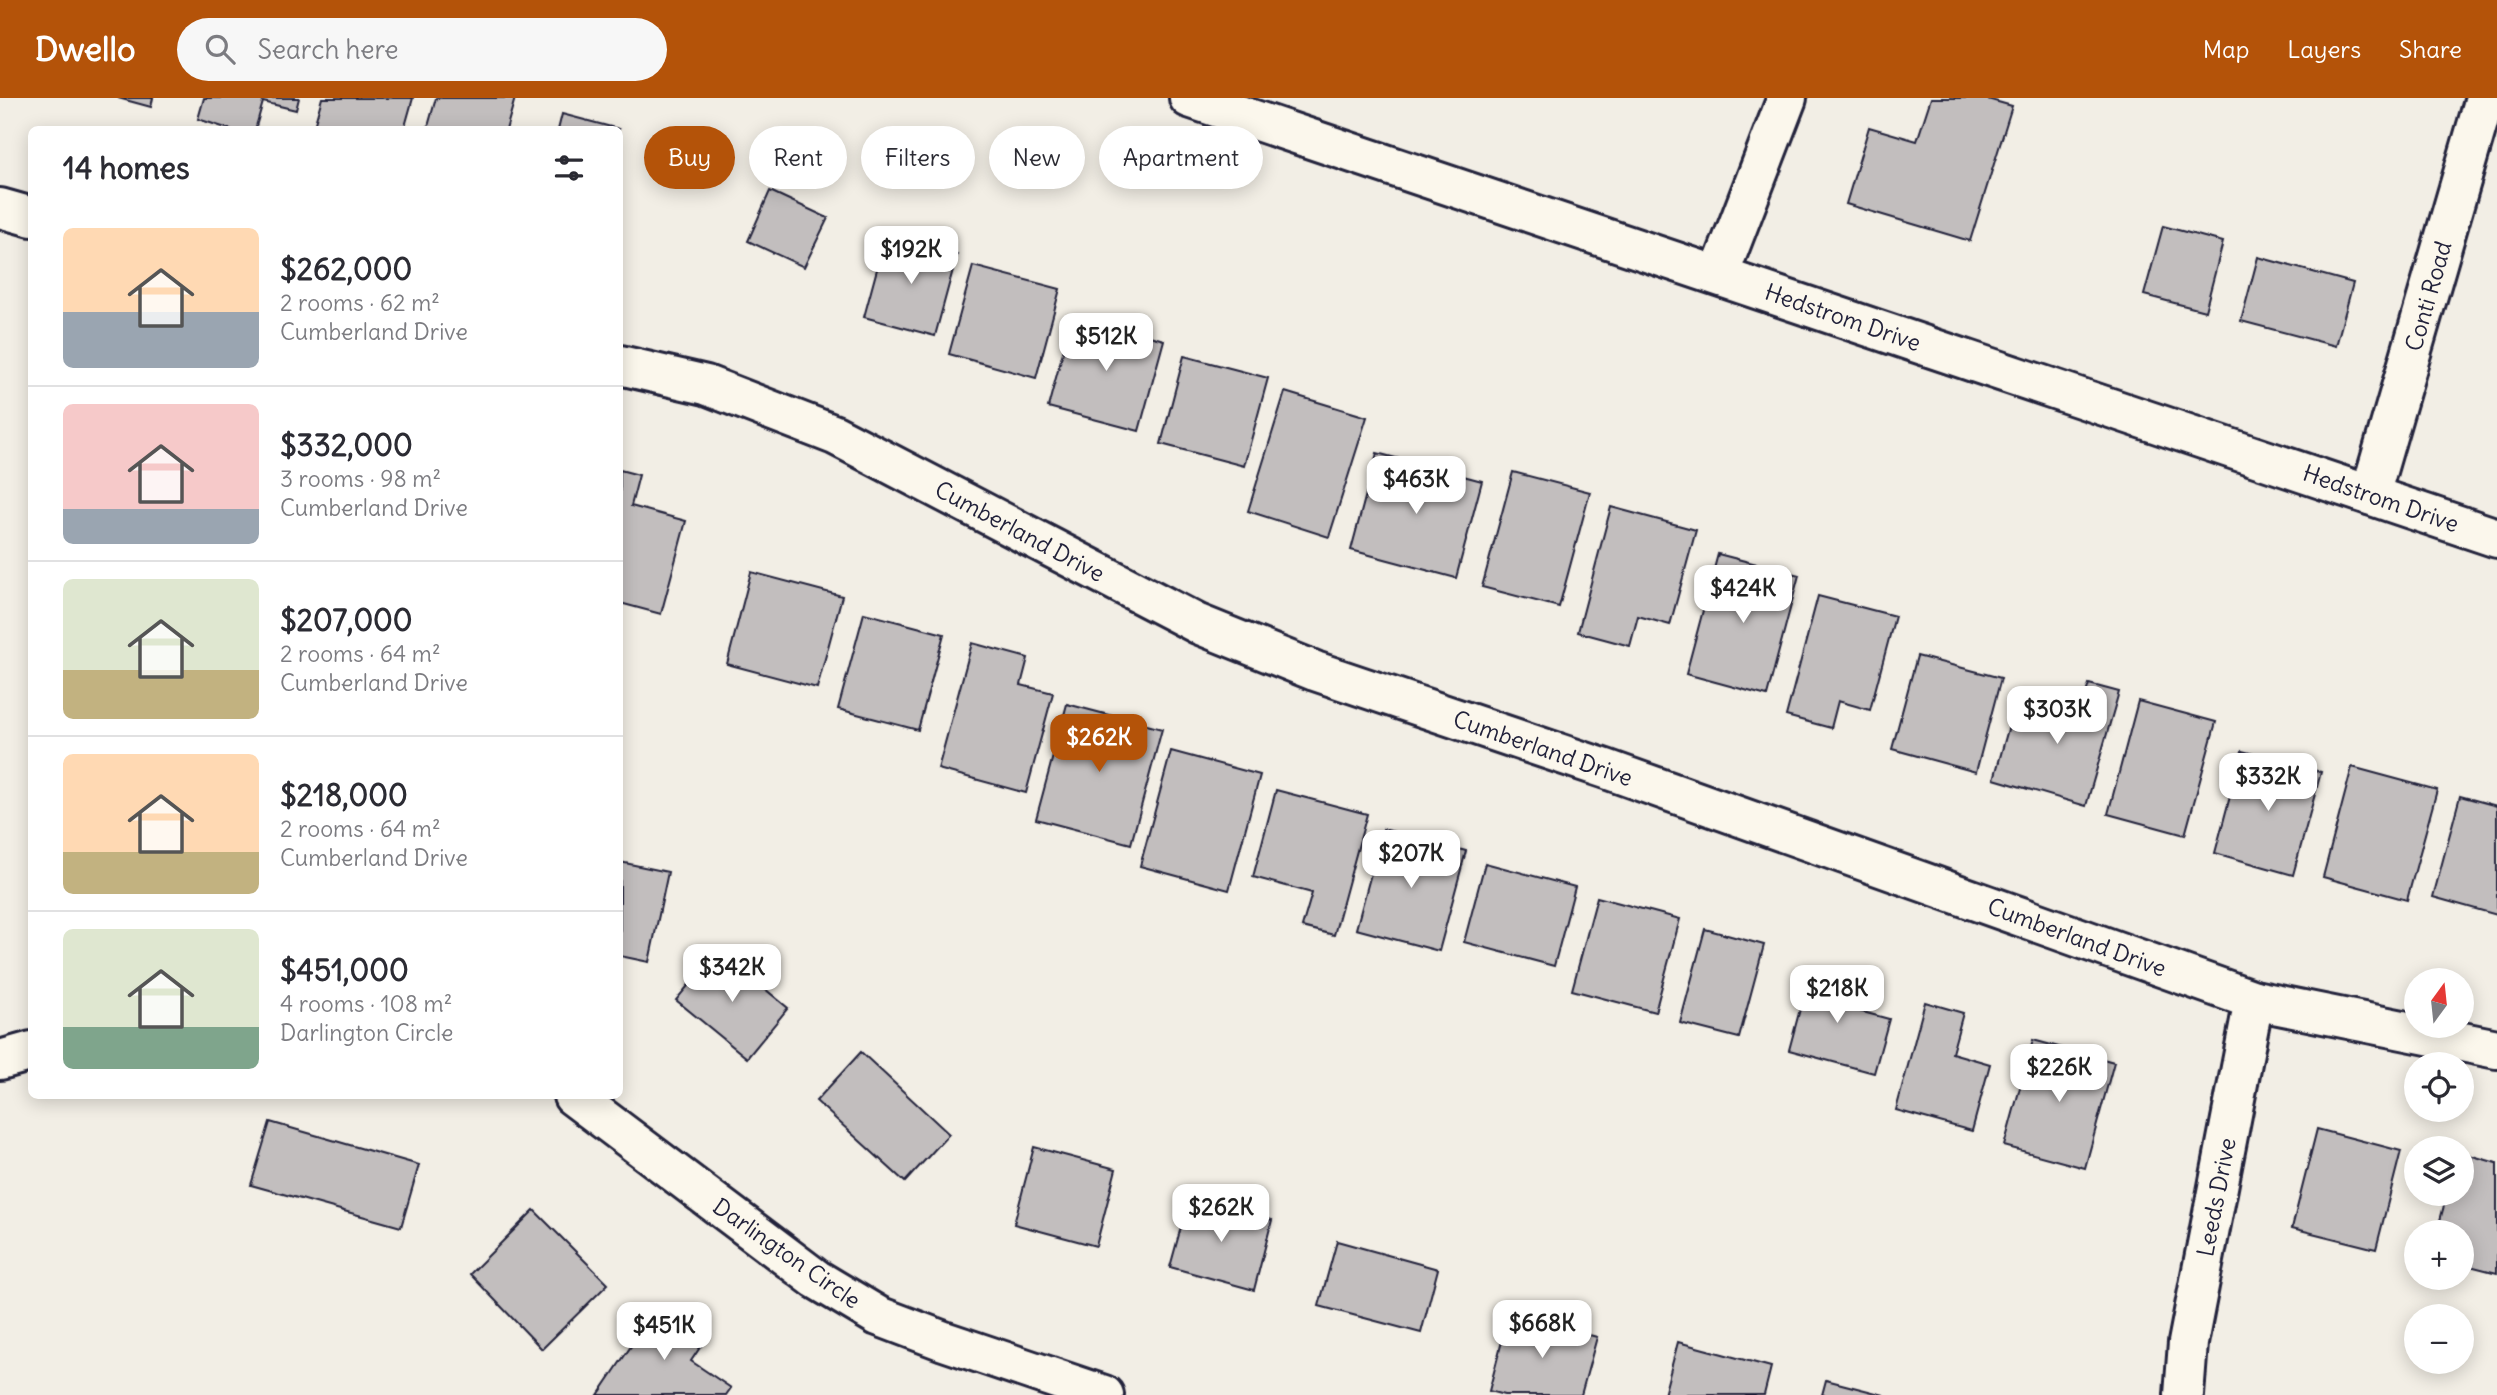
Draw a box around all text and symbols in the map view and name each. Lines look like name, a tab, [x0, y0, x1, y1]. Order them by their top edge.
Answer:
search box	[177, 18, 667, 81]
text: Dwello	[35, 28, 135, 70]
icon: search	[201, 30, 239, 68]
text: Search here	[257, 33, 398, 66]
text: Map	[2203, 34, 2249, 64]
text: Layers	[2287, 34, 2361, 64]
text: Share	[2399, 34, 2462, 64]
chip: Buy	[644, 126, 735, 189]
chip: Rent	[749, 126, 847, 189]
chip: Filters	[861, 126, 975, 189]
chip: New	[989, 126, 1085, 189]
chip: Apartment	[1099, 126, 1263, 189]
text: 14 homes	[63, 149, 190, 187]
icon: filters	[550, 149, 588, 187]
pin: $192K	[862, 226, 960, 286]
text: $192K	[880, 234, 942, 263]
street label: Conti Road	[2398, 238, 2458, 354]
text: $262,000	[280, 250, 412, 288]
icon: home	[119, 256, 203, 340]
street label: Hedstrom Drive	[1761, 277, 1925, 357]
text: 2 rooms · 62 m²	[280, 288, 440, 317]
pin: $512K	[1057, 314, 1155, 373]
text: Cumberland Drive	[280, 317, 468, 346]
text: $512K	[1075, 321, 1137, 350]
text: $332,000	[280, 426, 413, 464]
icon: home	[119, 432, 203, 516]
pin: $463K	[1367, 456, 1465, 516]
street label: Hedstrom Drive	[2299, 458, 2463, 538]
text: 3 rooms · 98 m²	[280, 464, 441, 493]
text: $463K	[1383, 464, 1449, 493]
street label: Cumberland Drive	[930, 474, 1110, 588]
text: Cumberland Drive	[280, 493, 468, 522]
pin: $424K	[1694, 566, 1792, 625]
text: $424K	[1710, 573, 1776, 602]
text: $207,000	[280, 601, 413, 639]
icon: home	[119, 607, 203, 691]
text: 2 rooms · 64 m²	[280, 639, 441, 668]
text: Cumberland Drive	[280, 668, 468, 697]
pin: $303K	[2008, 686, 2106, 746]
text: $303K	[2023, 694, 2091, 723]
street label: Cumberland Drive	[1449, 704, 1637, 792]
pin: $262K	[1050, 714, 1148, 774]
text: $262K	[1066, 722, 1132, 751]
pin: $332K	[2219, 754, 2317, 813]
text: $332K	[2235, 761, 2301, 790]
text: $218,000	[280, 776, 408, 814]
icon: home	[119, 782, 203, 866]
text: 2 rooms · 64 m²	[280, 814, 441, 843]
pin: $207K	[1362, 830, 1460, 890]
text: $207K	[1378, 838, 1444, 867]
text: Cumberland Drive	[280, 843, 468, 872]
street label: Cumberland Drive	[1984, 891, 2170, 983]
pin: $342K	[683, 944, 781, 1004]
text: $451,000	[280, 951, 409, 989]
text: $342K	[699, 952, 765, 981]
icon: home	[119, 957, 203, 1041]
pin: $218K	[1788, 965, 1886, 1025]
north arrow	[2404, 968, 2474, 1038]
map controls	[2404, 968, 2474, 1374]
text: $218K	[1806, 973, 1868, 1002]
text: 4 rooms · 108 m²	[280, 989, 452, 1018]
text: Darlington Circle	[280, 1018, 453, 1047]
pin: $226K	[2010, 1044, 2108, 1104]
text: $226K	[2026, 1052, 2092, 1081]
button: locate	[2404, 1052, 2474, 1122]
street label: Leeds Drive	[2190, 1135, 2242, 1259]
button: layers	[2404, 1136, 2474, 1206]
pin: $262K	[1172, 1184, 1270, 1244]
street label: Darlington Circle	[708, 1191, 866, 1315]
text: $262K	[1188, 1192, 1254, 1221]
button: +	[2404, 1220, 2474, 1290]
pin: $668K	[1493, 1300, 1591, 1360]
pin: $451K	[615, 1302, 713, 1362]
button: −	[2404, 1304, 2474, 1374]
text: $668K	[1509, 1308, 1575, 1337]
text: $451K	[633, 1310, 695, 1339]

